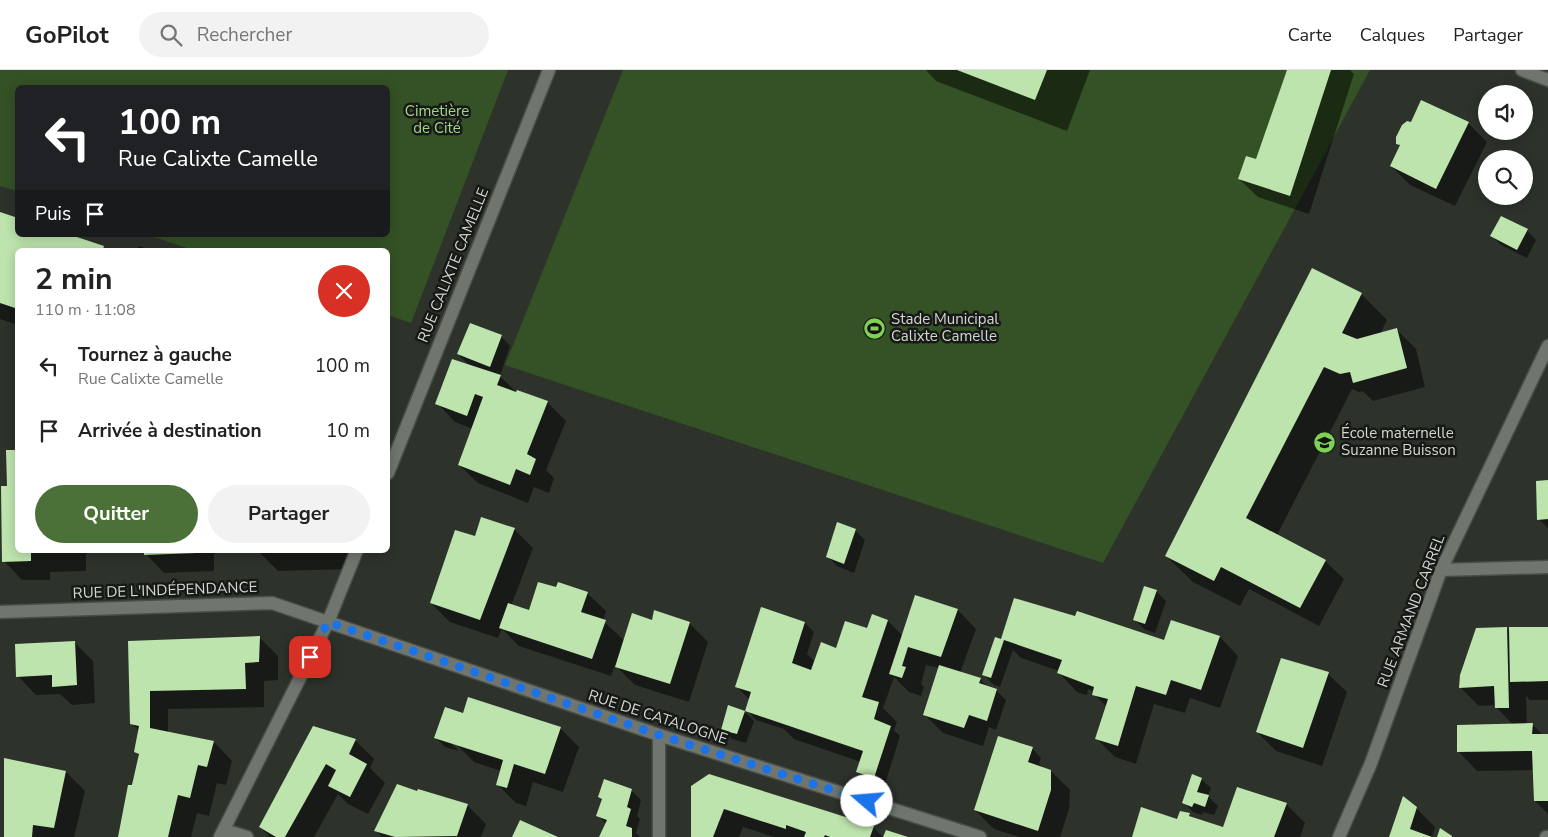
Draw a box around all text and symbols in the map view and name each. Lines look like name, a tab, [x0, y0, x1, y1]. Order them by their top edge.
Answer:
search box	[139, 12, 489, 57]
text: GoPilot	[25, 19, 109, 51]
icon: search	[157, 21, 185, 49]
text: Rechercher	[197, 22, 292, 48]
text: Carte	[1288, 23, 1332, 47]
text: Calques	[1360, 23, 1425, 47]
text: Partager	[1453, 23, 1523, 47]
map controls	[1478, 85, 1533, 205]
button: sound	[1478, 85, 1533, 140]
text: 100 m	[118, 99, 221, 146]
park label: Cimetière de Cité	[405, 101, 469, 138]
icon: left	[35, 105, 100, 170]
text: Rue Calixte Camelle	[118, 144, 318, 174]
button: search	[1478, 150, 1533, 205]
street label: RUE CALIXTE CAMELLE	[413, 185, 493, 345]
icon: arrive	[81, 200, 109, 228]
text: Puis	[35, 201, 71, 227]
text: 2 min	[35, 259, 113, 300]
button: close	[318, 265, 370, 317]
text: 110 m · 11:08	[35, 299, 136, 321]
place label: Stade Municipal Calixte Camelle	[891, 309, 999, 346]
sports icon: Stade Municipal Calixte Camelle	[863, 316, 887, 340]
text: Tournez à gauche	[78, 342, 232, 368]
icon: left	[35, 352, 63, 380]
text: 100 m	[315, 353, 370, 379]
text: Rue Calixte Camelle	[78, 368, 223, 390]
icon: arrive	[35, 417, 63, 445]
text: Arrivée à destination	[78, 418, 262, 444]
text: 10 m	[326, 418, 370, 444]
place label: École maternelle Suzanne Buisson	[1341, 423, 1456, 460]
school or university icon: École maternelle Suzanne Buisson	[1313, 430, 1337, 454]
button: Quitter	[35, 485, 198, 543]
button: Partager	[208, 485, 370, 543]
street label: RUE ARMAND CARREL	[1373, 532, 1449, 690]
street label: RUE DE L'INDÉPENDANCE	[72, 577, 258, 603]
pin	[289, 636, 331, 678]
icon: arrive	[296, 643, 324, 671]
street label: RUE DE CATALOGNE	[586, 685, 730, 749]
position arrow	[840, 774, 892, 826]

